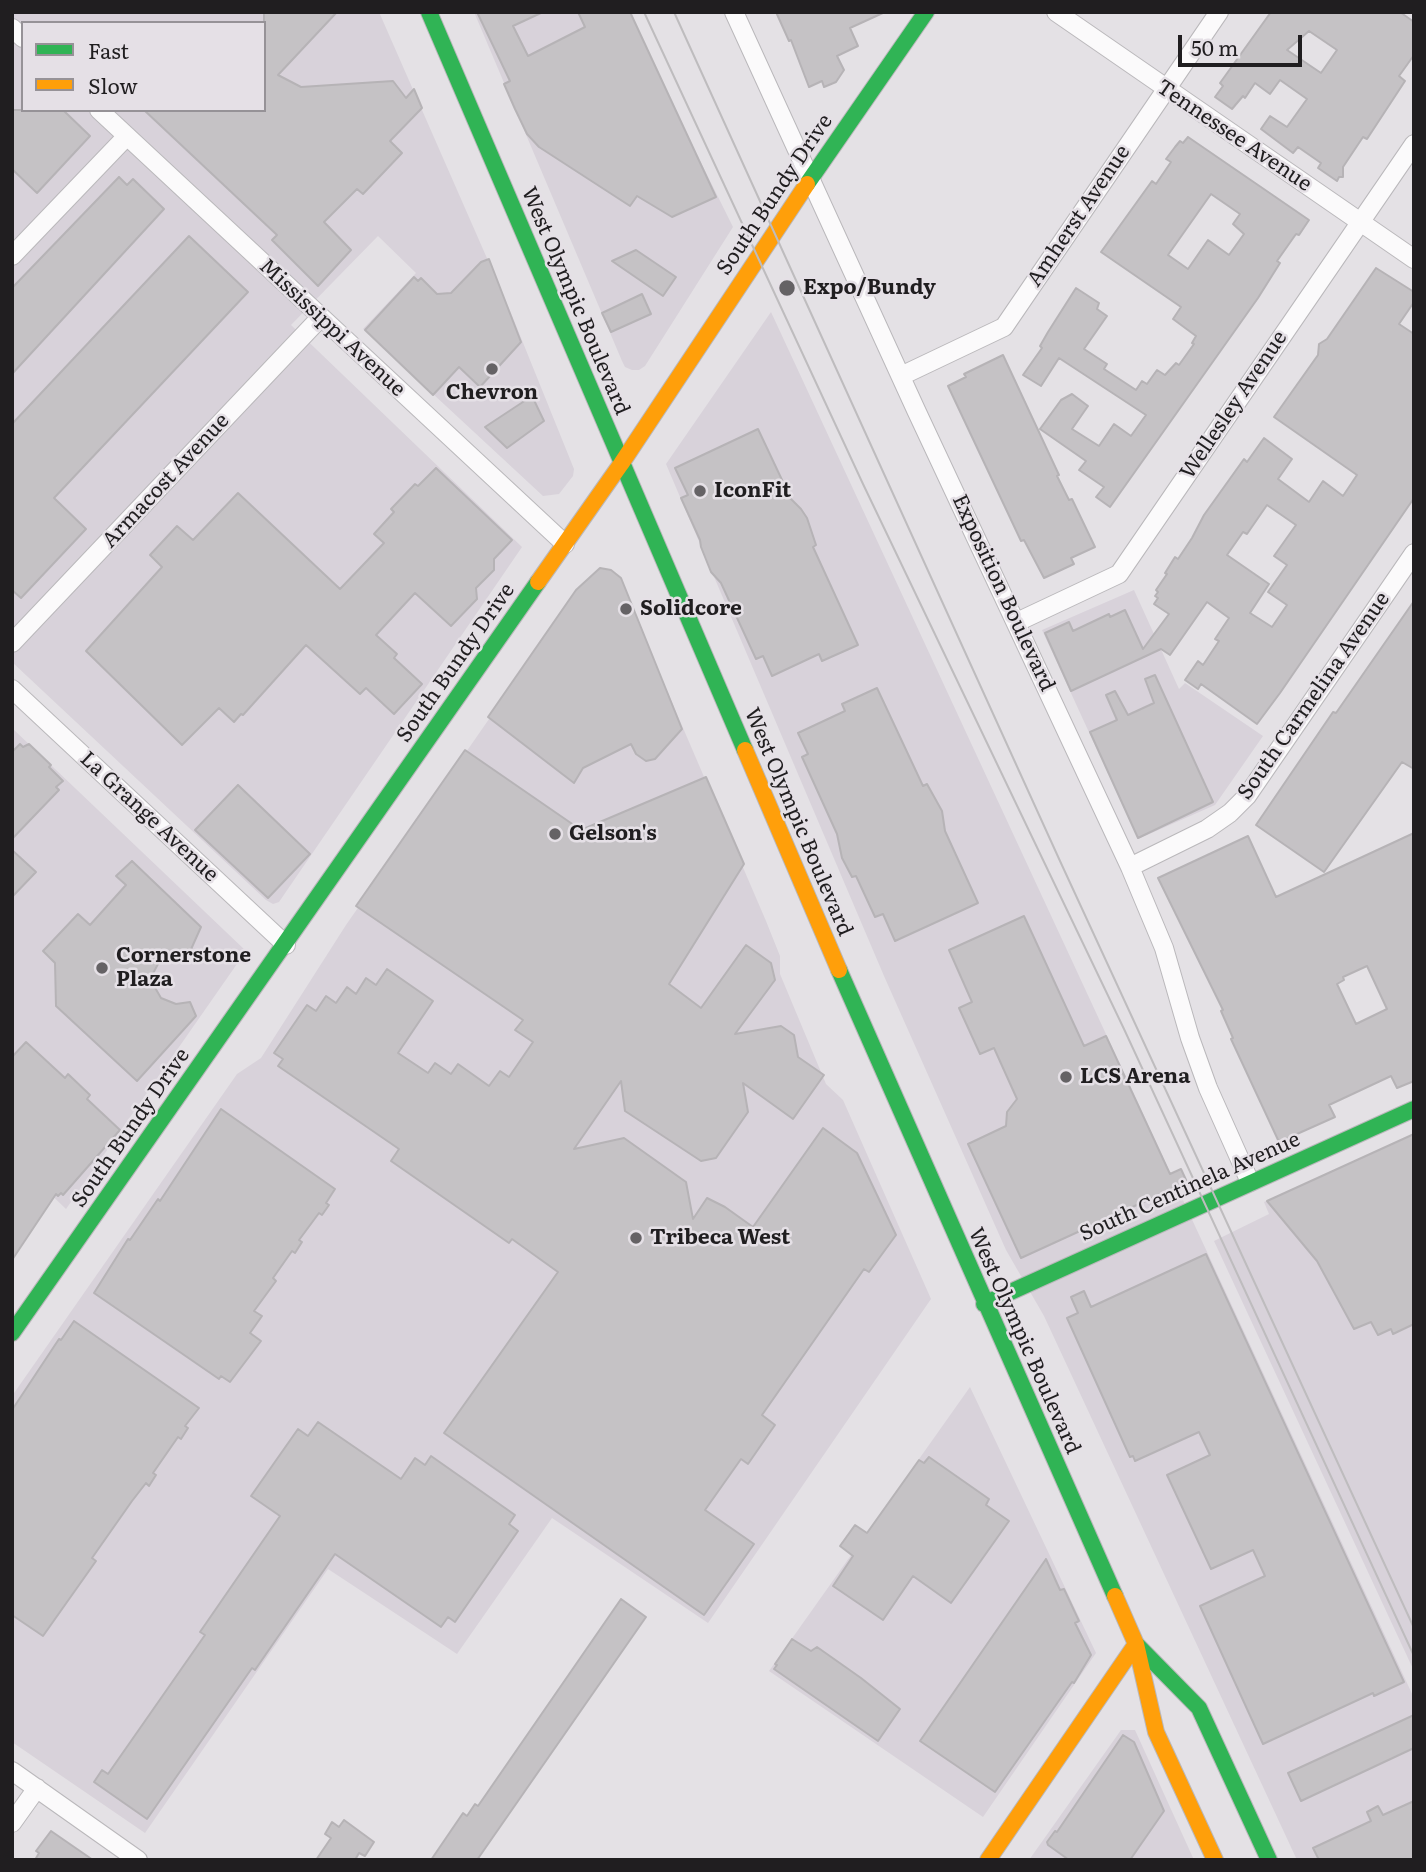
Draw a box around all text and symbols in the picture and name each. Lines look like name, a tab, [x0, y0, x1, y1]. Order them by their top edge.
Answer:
legend	[21, 21, 266, 112]
scale bar	[1181, 21, 1305, 65]
text: 50 m	[1191, 31, 1238, 62]
text: Fast	[88, 34, 129, 65]
text: Slow	[88, 69, 138, 100]
street label: Tennessee Avenue	[1152, 75, 1316, 197]
street label: South Bundy Drive	[712, 110, 838, 280]
street label: Amherst Avenue	[1022, 140, 1136, 292]
street label: West Olympic Boulevard	[516, 183, 634, 419]
street label: Mississippi Avenue	[254, 254, 410, 402]
place label: Expo/Bundy	[803, 275, 936, 301]
marker: Expo/Bundy	[777, 278, 797, 298]
street label: Wellesley Avenue	[1175, 326, 1293, 484]
marker: Chevron	[484, 361, 500, 377]
place label: Chevron	[446, 380, 538, 406]
street label: Armacost Avenue	[97, 409, 235, 553]
place label: IconFit	[714, 478, 791, 504]
marker: IconFit	[692, 483, 708, 499]
street label: Exposition Boulevard	[946, 491, 1060, 695]
street label: South Bundy Drive	[392, 579, 520, 747]
street label: South Carmelina Avenue	[1233, 587, 1395, 805]
place label: Solidcore	[640, 596, 742, 622]
marker: Solidcore	[618, 601, 634, 617]
street label: West Olympic Boulevard	[739, 704, 857, 940]
street label: La Grange Avenue	[75, 746, 223, 888]
place label: Gelson's	[569, 821, 657, 847]
marker: Gelson's	[547, 826, 563, 842]
place label: Cornerstone Plaza	[116, 943, 251, 993]
marker: Cornerstone Plaza	[94, 960, 110, 976]
street label: South Bundy Drive	[67, 1044, 195, 1212]
place label: LCS Arena	[1080, 1064, 1190, 1090]
marker: LCS Arena	[1058, 1069, 1074, 1085]
street label: South Centinela Avenue	[1076, 1127, 1304, 1247]
street label: West Olympic Boulevard	[963, 1224, 1085, 1458]
place label: Tribeca West	[650, 1225, 790, 1251]
marker: Tribeca West	[628, 1230, 644, 1246]

